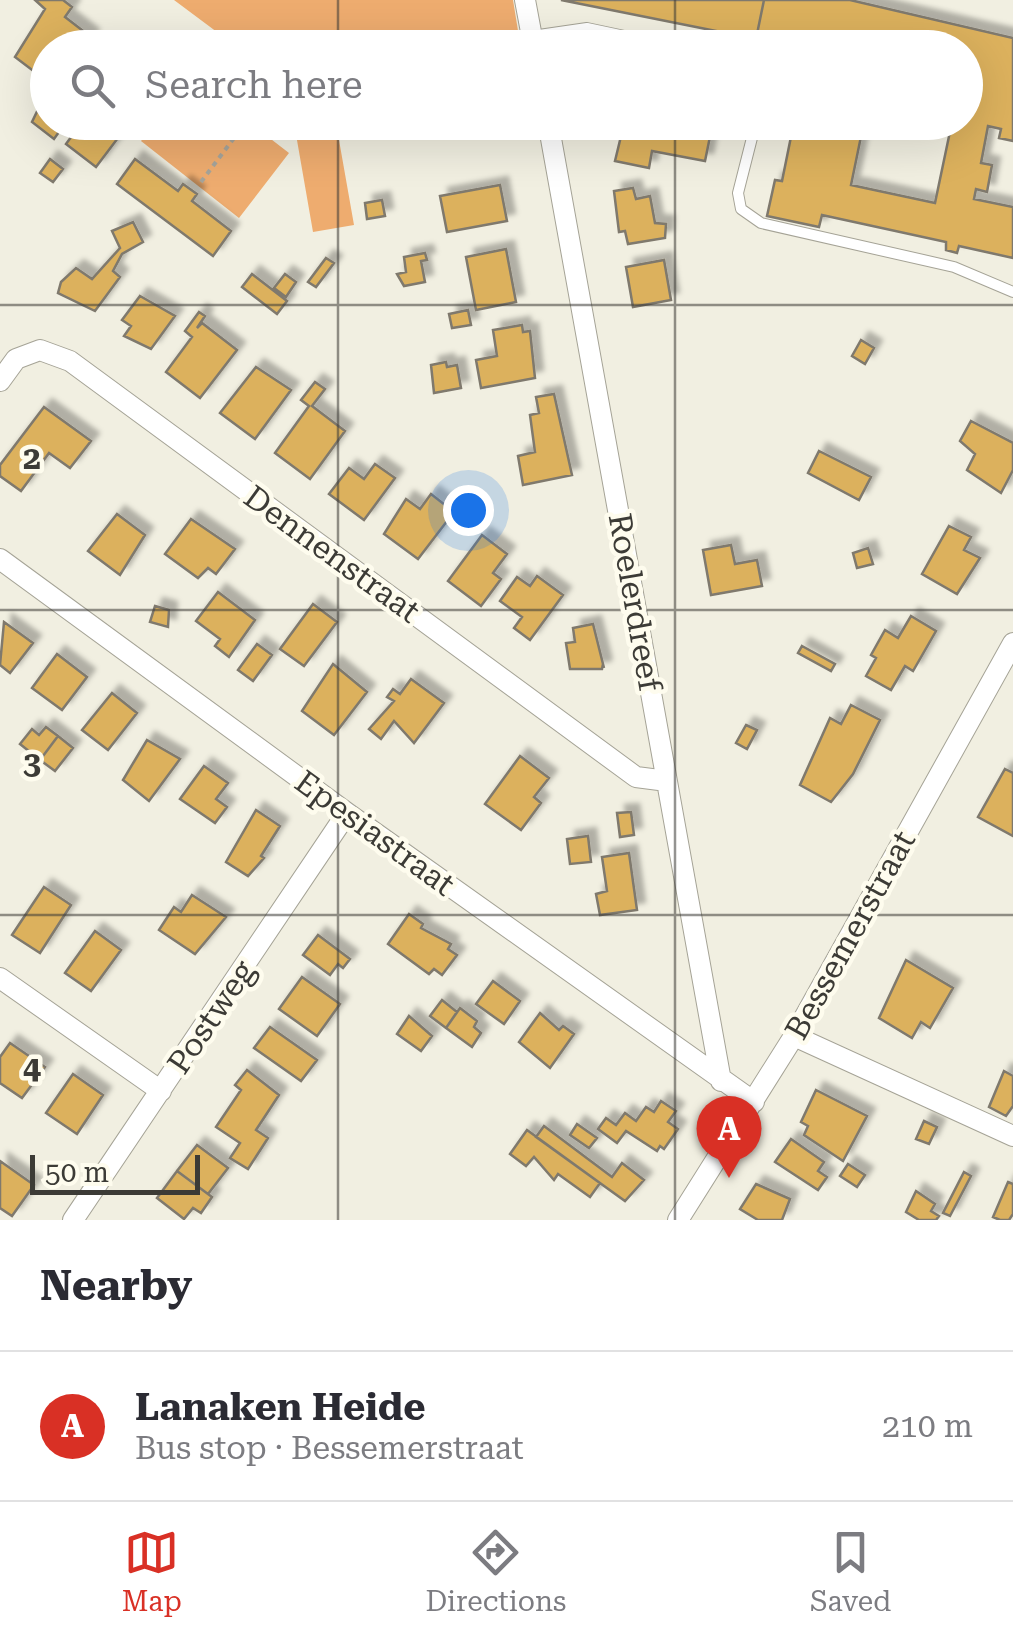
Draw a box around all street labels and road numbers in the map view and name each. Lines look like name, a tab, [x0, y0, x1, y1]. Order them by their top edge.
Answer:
street label: Dennenstraat	[237, 478, 427, 631]
street label: Roelerdreef	[601, 510, 670, 695]
street label: Epesiastraat	[288, 762, 462, 904]
street label: Bessemerstraat	[777, 824, 923, 1046]
street label: Postweg	[159, 952, 263, 1081]

